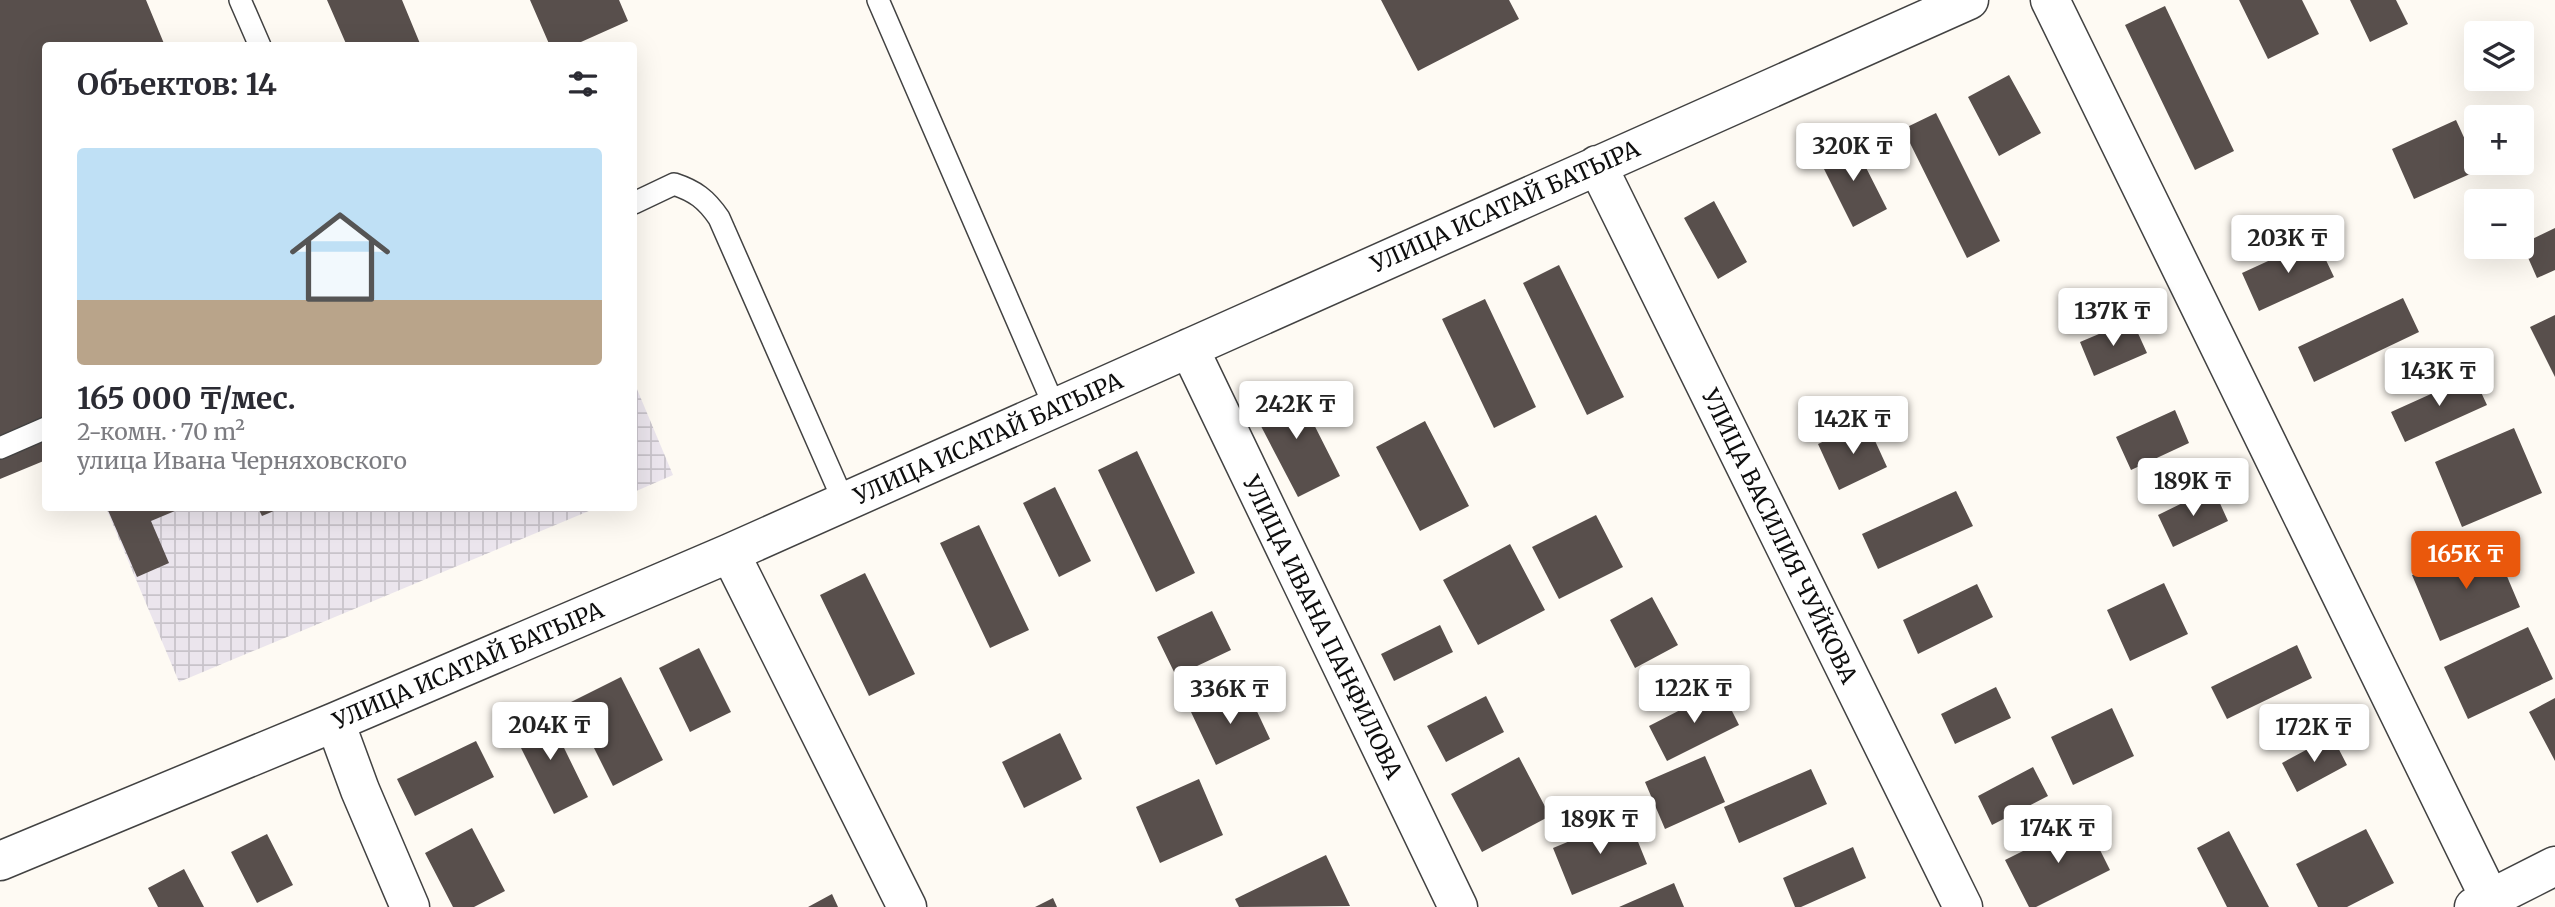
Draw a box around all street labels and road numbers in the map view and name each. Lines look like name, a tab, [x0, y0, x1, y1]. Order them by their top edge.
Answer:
street label: УЛИЦА ИСАТАЙ БАТЫРА	[1365, 133, 1645, 279]
street label: УЛИЦА ИСАТАЙ БАТЫРА	[848, 365, 1128, 511]
street label: УЛИЦА ВАСИЛИЯ ЧУЙКОВА	[1695, 383, 1864, 689]
street label: УЛИЦА ИВАНА ПАНФИЛОВА	[1236, 470, 1409, 784]
street label: УЛИЦА ИСАТАЙ БАТЫРА	[327, 594, 608, 736]

